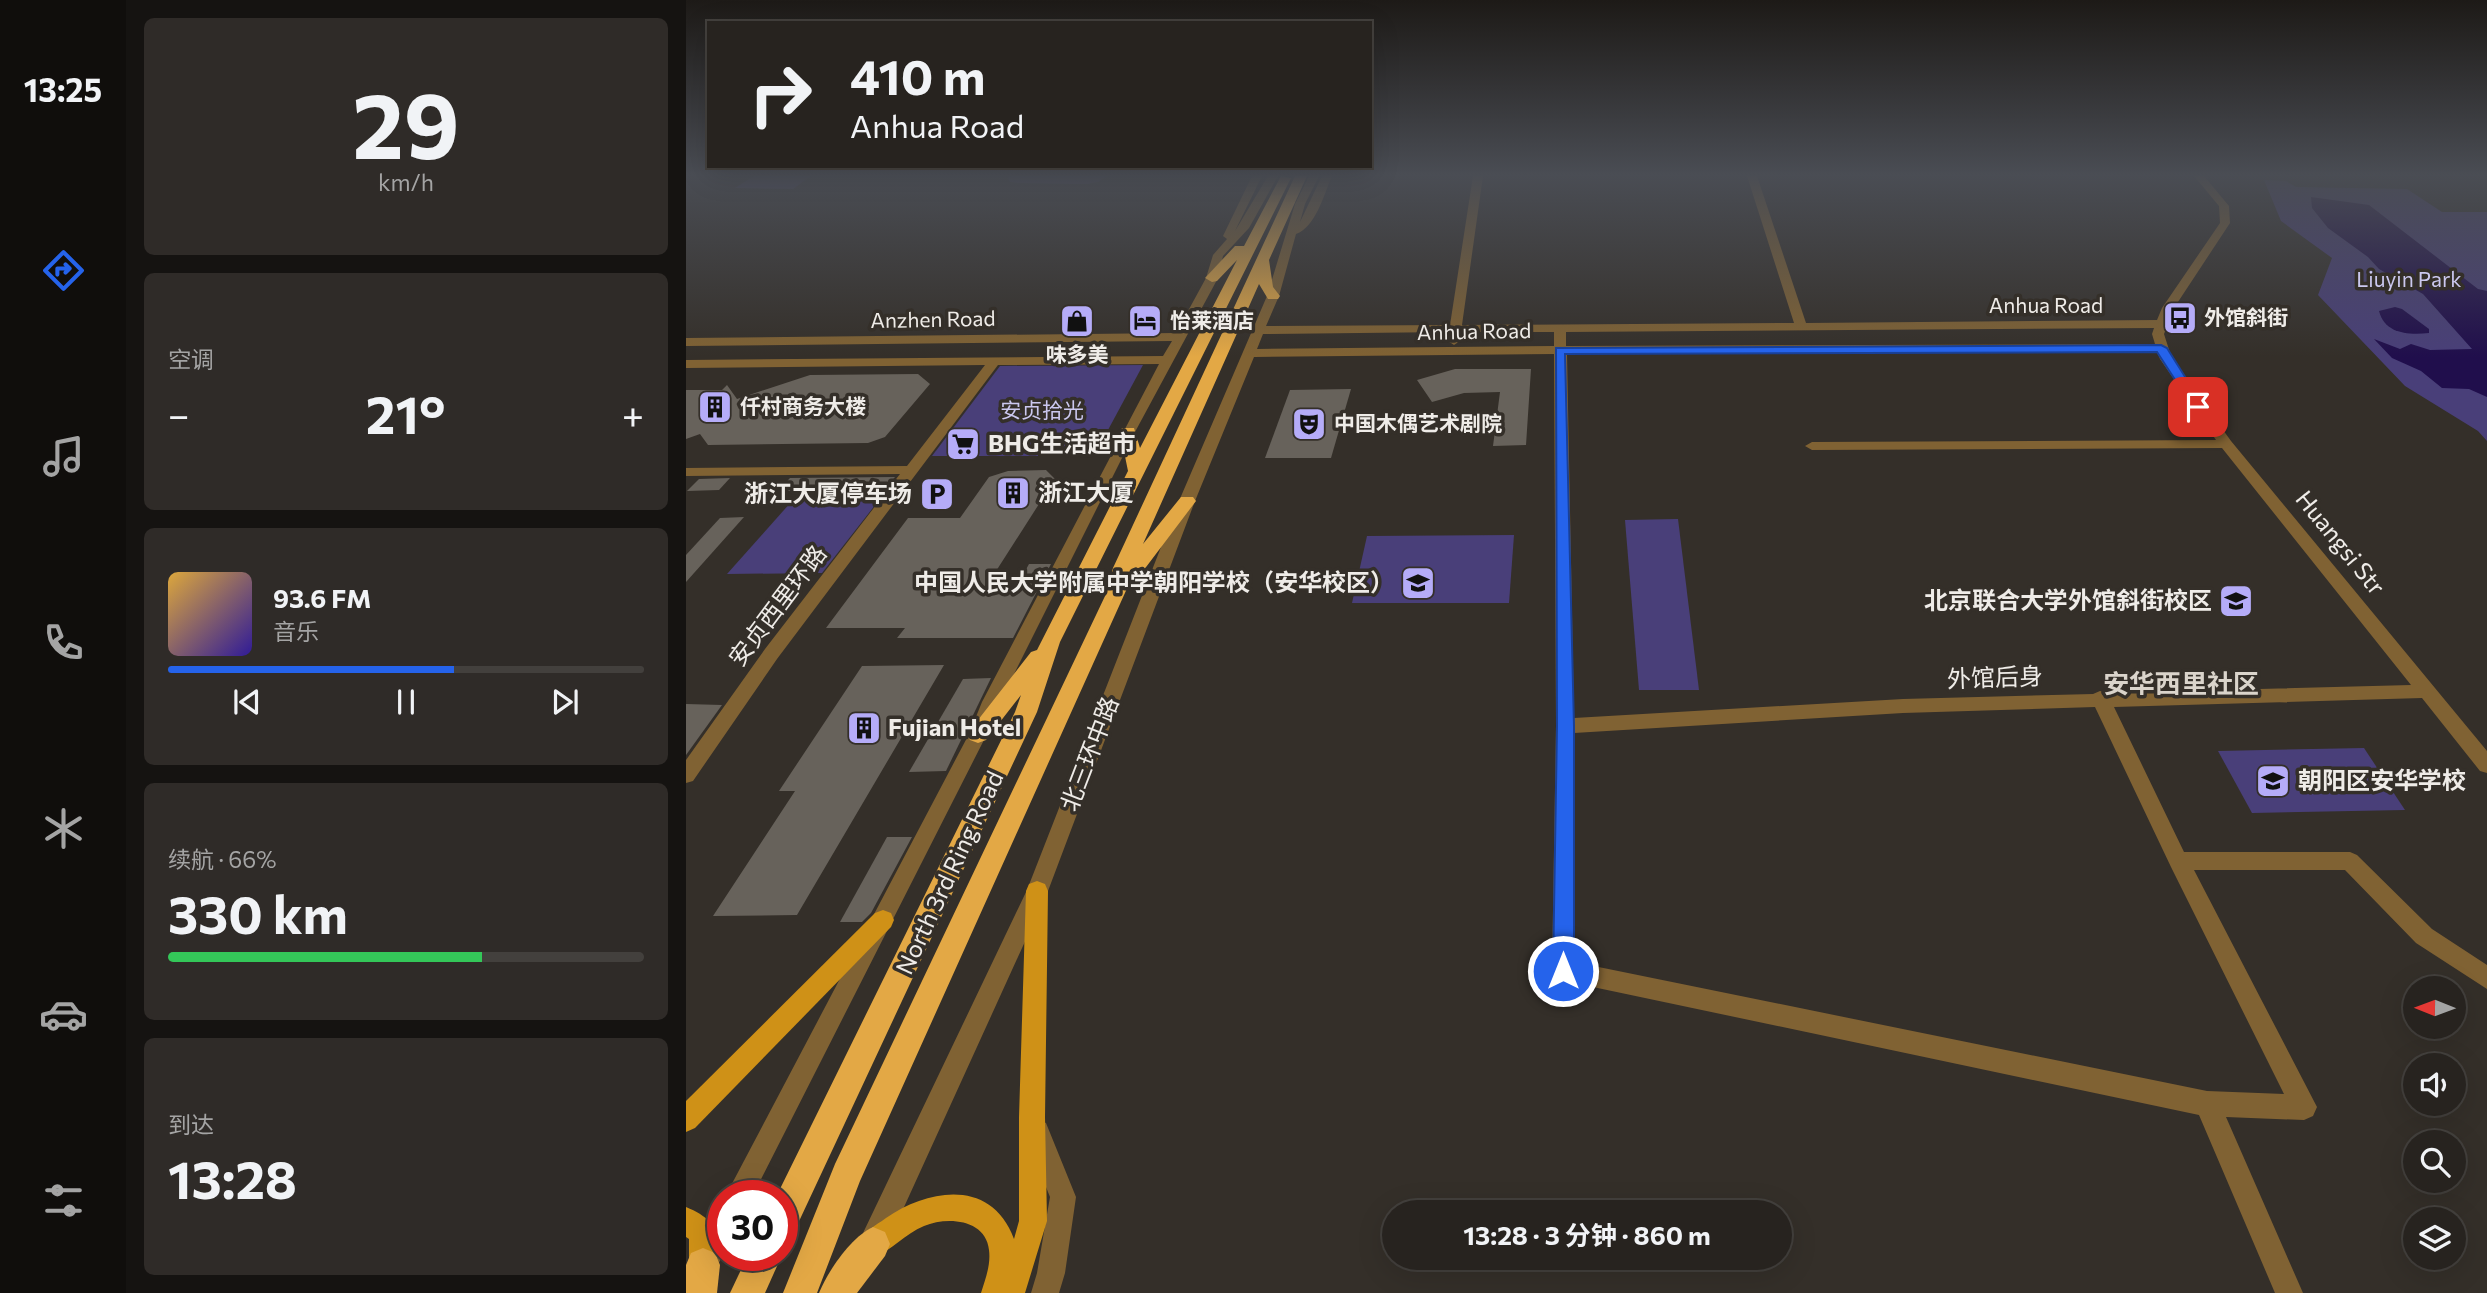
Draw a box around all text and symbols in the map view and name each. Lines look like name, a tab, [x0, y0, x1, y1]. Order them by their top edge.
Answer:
text: 410 m	[850, 45, 985, 105]
icon: right	[735, 49, 826, 140]
text: 29	[352, 66, 460, 178]
text: 13:25	[24, 69, 102, 109]
text: Anhua Road	[850, 105, 1024, 145]
text: km/h	[378, 168, 434, 196]
icon: directions	[39, 246, 88, 295]
park label: Liuyin Park	[2356, 266, 2462, 291]
street label: Anhua Road	[1989, 292, 2103, 317]
bus stop icon: 外馆斜街	[2161, 299, 2199, 337]
shop icon: 味多美	[1058, 302, 1096, 340]
hotel icon: 怡莱酒店	[1126, 302, 1164, 340]
place label: 外馆斜街	[2204, 304, 2288, 329]
street label: Anzhen Road	[870, 305, 996, 332]
place label: 怡莱酒店	[1170, 307, 1254, 332]
street label: Anhua Road	[1417, 317, 1531, 344]
place label: 味多美	[1046, 341, 1109, 366]
text: 空调	[168, 345, 214, 373]
pin	[2168, 377, 2228, 437]
text: 21°	[366, 381, 445, 445]
building icon: 仟村商务大楼	[696, 388, 734, 426]
icon: arrive	[2179, 388, 2217, 426]
text: −	[168, 390, 190, 437]
text: +	[622, 390, 644, 437]
place label: 仟村商务大楼	[740, 393, 866, 418]
park label: 安贞拾光	[1000, 397, 1084, 422]
theatre icon: 中国木偶艺术剧院	[1290, 405, 1328, 443]
place label: 中国木偶艺术剧院	[1334, 410, 1502, 435]
supermarket icon: BHG生活超市	[944, 425, 982, 463]
place label: BHG生活超市	[988, 428, 1135, 457]
icon: music	[39, 432, 88, 481]
building icon: 浙江大厦	[994, 474, 1032, 512]
parking icon: 浙江大厦停车场	[918, 475, 956, 513]
place label: 浙江大厦	[1038, 477, 1134, 506]
place label: 浙江大厦停车场	[744, 478, 912, 507]
street label: Huangsi Str	[2290, 484, 2392, 600]
street label: 安贞西里环路	[722, 539, 832, 671]
school or university icon: 中国人民大学附属中学朝阳学校（安华校区）	[1399, 564, 1437, 602]
place label: 中国人民大学附属中学朝阳学校（安华校区）	[914, 567, 1394, 596]
text: 93.6 FM	[273, 582, 371, 613]
school or university icon: 北京联合大学外馆斜街校区	[2217, 582, 2255, 620]
place label: 北京联合大学外馆斜街校区	[1924, 585, 2212, 614]
text: 音乐	[273, 617, 319, 645]
icon: phone	[39, 618, 88, 667]
street label: 外馆后身	[1946, 660, 2043, 693]
district label: 安华西里社区	[2103, 667, 2259, 698]
icon: previous	[228, 683, 266, 721]
icon: pause	[387, 683, 425, 721]
icon: next	[546, 683, 584, 721]
street label: 北三环中路	[1054, 692, 1124, 815]
building icon: Fujian Hotel	[845, 709, 883, 747]
place label: Fujian Hotel	[888, 712, 1021, 741]
school or university icon: 朝阳区安华学校	[2254, 762, 2292, 800]
place label: 朝阳区安华学校	[2298, 765, 2466, 794]
street label: North 3rd Ring Road	[889, 766, 1009, 979]
icon: climate	[39, 804, 88, 853]
text: 续航 · 66%	[168, 845, 276, 873]
text: 330 km	[168, 881, 348, 945]
position arrow	[1526, 934, 1600, 1008]
north arrow	[2403, 976, 2466, 1040]
map controls	[2403, 976, 2466, 1270]
icon: car	[39, 990, 88, 1039]
button: sound	[2403, 1053, 2466, 1116]
text: 到达	[168, 1110, 214, 1138]
button: search	[2403, 1130, 2466, 1193]
text: 13:28	[168, 1146, 297, 1210]
icon: filters	[39, 1176, 88, 1225]
speed limit sign: 30	[707, 1180, 798, 1271]
button: layers	[2403, 1207, 2466, 1270]
text: 13:28 · 3 分钟 · 860 m	[1463, 1219, 1711, 1250]

